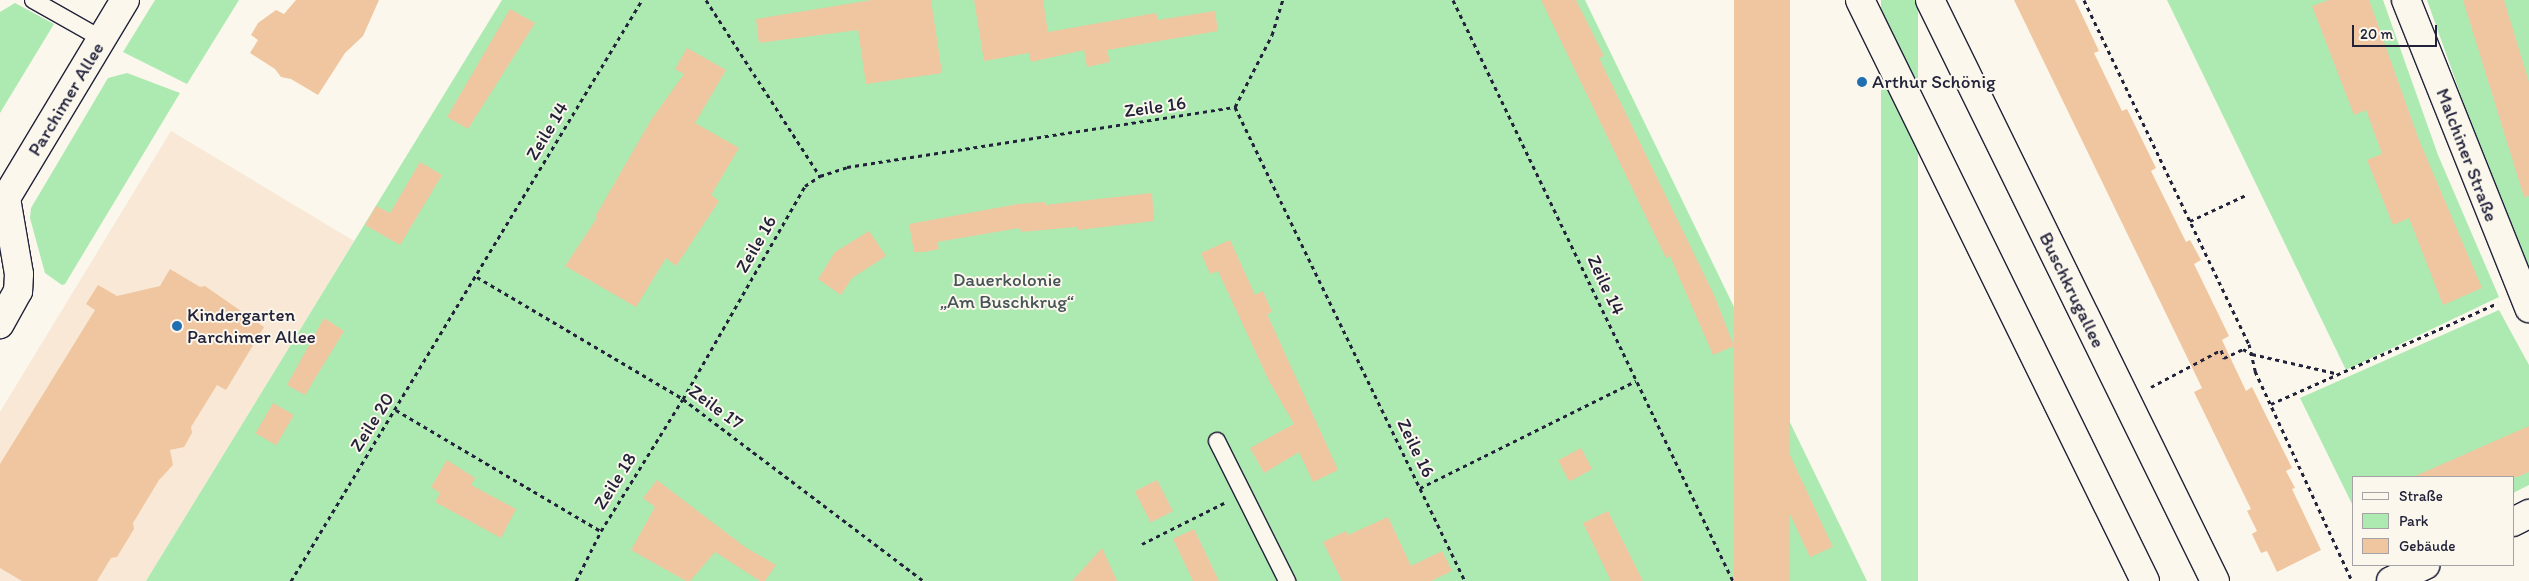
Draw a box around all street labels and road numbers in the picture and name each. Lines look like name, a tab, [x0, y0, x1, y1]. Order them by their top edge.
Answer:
street label: Parchimer Allee	[23, 38, 109, 160]
street label: Malchiner Straße	[2431, 85, 2503, 225]
street label: Zeile 16	[1123, 91, 1187, 123]
street label: Zeile 14	[521, 98, 573, 164]
street label: Zeile 16	[731, 211, 781, 277]
street label: Buschkrugallee	[2034, 228, 2110, 352]
street label: Zeile 14	[1582, 251, 1630, 319]
street label: Zeile 17	[684, 380, 748, 434]
street label: Zeile 20	[345, 388, 399, 456]
street label: Zeile 16	[1392, 415, 1440, 481]
street label: Zeile 18	[589, 448, 641, 514]

